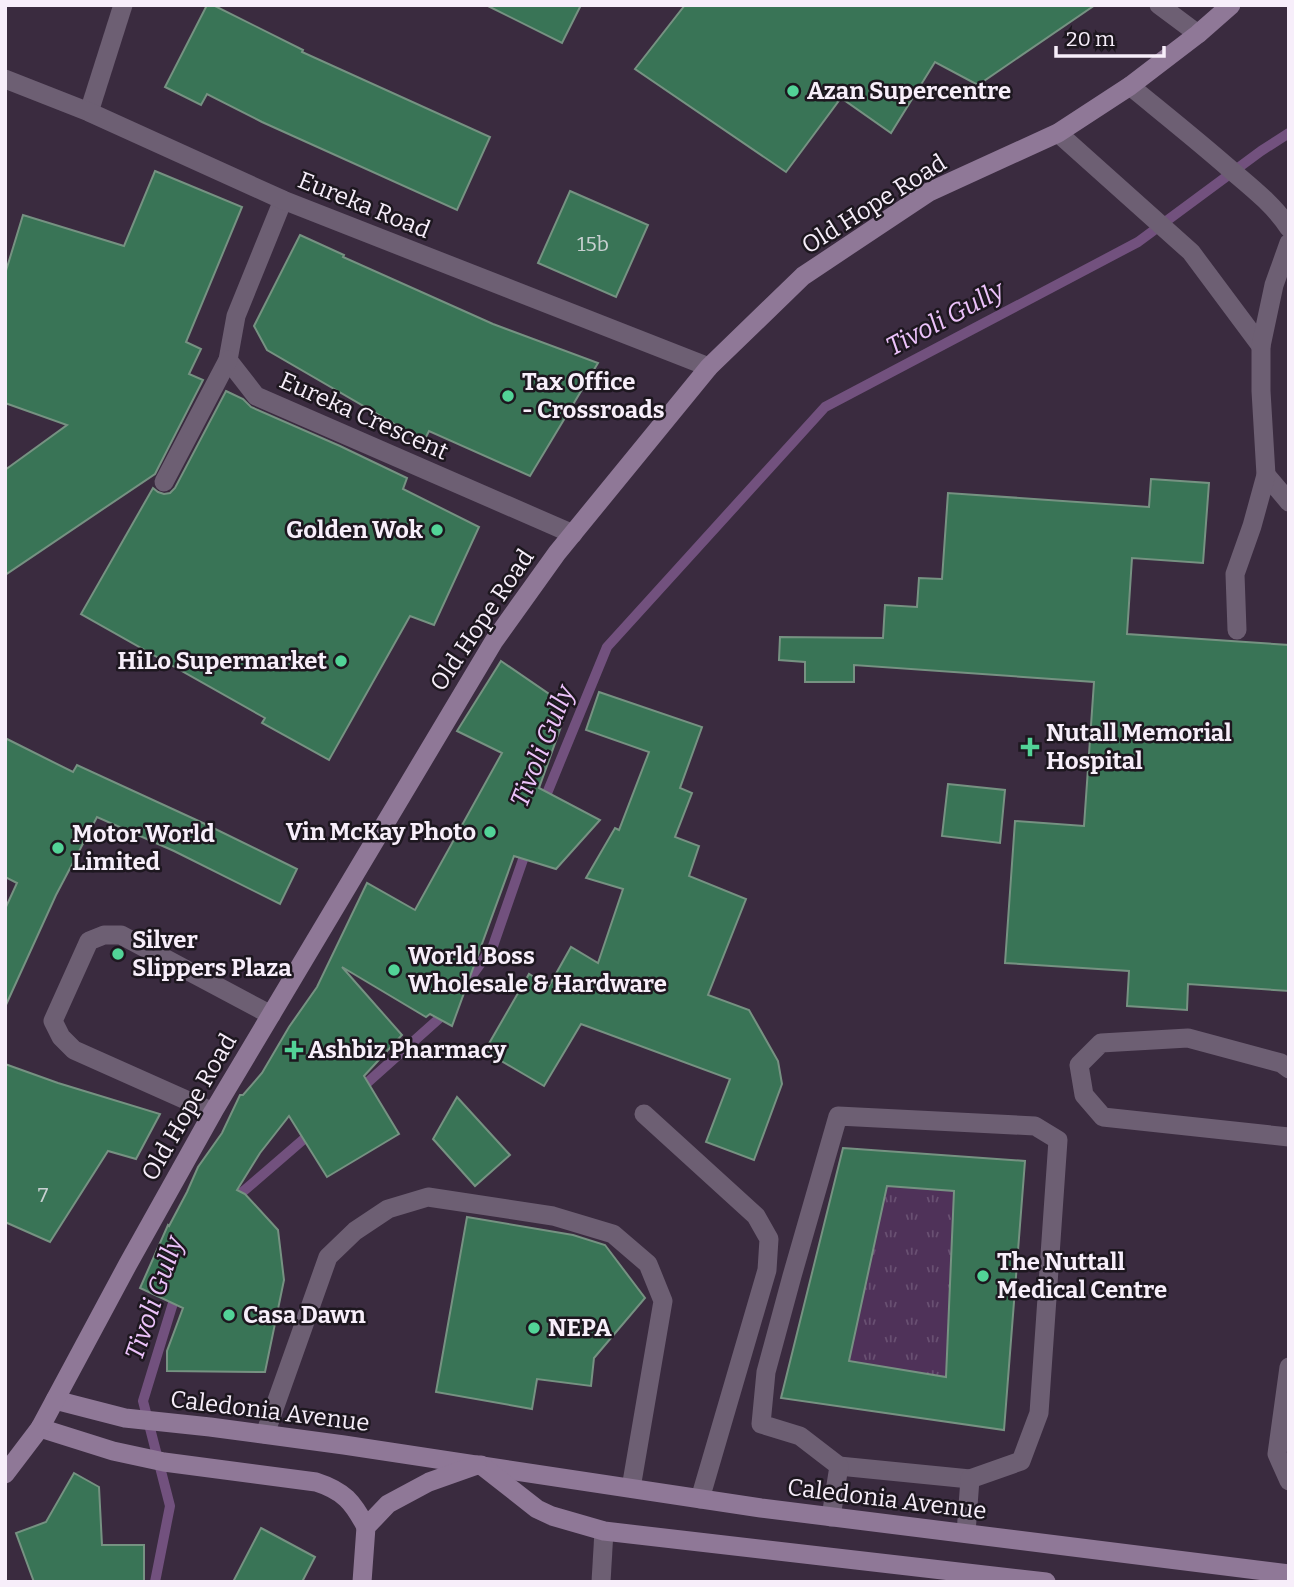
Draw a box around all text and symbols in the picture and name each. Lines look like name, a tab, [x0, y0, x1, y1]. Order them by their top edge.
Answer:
scale bar	[1056, 14, 1164, 58]
text: 20 m	[1066, 26, 1115, 52]
place label: Azan Supercentre	[807, 77, 1011, 105]
marker: Azan Supercentre	[785, 83, 801, 99]
street label: Old Hope Road	[797, 148, 951, 260]
street label: Eureka Road	[294, 166, 434, 244]
house number: 15b	[577, 231, 609, 257]
water label: Tivoli Gully	[881, 274, 1011, 362]
street label: Eureka Crescent	[275, 366, 453, 466]
place label: Tax Office - Crossroads	[522, 368, 665, 424]
marker: Tax Office - Crossroads	[500, 388, 516, 404]
place label: Golden Wok	[286, 516, 424, 544]
marker: Golden Wok	[429, 522, 445, 538]
street label: Old Hope Road	[424, 544, 540, 696]
place label: HiLo Supermarket	[117, 647, 328, 675]
marker: HiLo Supermarket	[333, 653, 349, 669]
water label: Tivoli Gully	[504, 679, 582, 812]
place label: Nutall Memorial Hospital	[1046, 719, 1232, 775]
marker: Nutall Memorial Hospital	[1020, 737, 1040, 757]
place label: Vin McKay Photo	[286, 818, 476, 846]
place label: Motor World Limited	[72, 820, 215, 876]
marker: Vin McKay Photo	[482, 824, 498, 840]
marker: Motor World Limited	[50, 840, 66, 856]
place label: Silver Slippers Plaza	[132, 926, 292, 982]
place label: World Boss Wholesale & Hardware	[408, 942, 667, 998]
marker: Silver Slippers Plaza	[110, 946, 126, 962]
marker: World Boss Wholesale & Hardware	[386, 962, 402, 978]
street label: Old Hope Road	[136, 1029, 242, 1185]
place label: Ashbiz Pharmacy	[308, 1036, 507, 1064]
marker: Ashbiz Pharmacy	[286, 1042, 302, 1058]
house number: 7	[38, 1182, 49, 1208]
water label: Tivoli Gully	[119, 1231, 191, 1364]
place label: The Nuttall Medical Centre	[997, 1248, 1167, 1304]
marker: The Nuttall Medical Centre	[975, 1268, 991, 1284]
place label: Casa Dawn	[243, 1301, 366, 1329]
marker: Casa Dawn	[221, 1307, 237, 1323]
place label: NEPA	[548, 1314, 612, 1342]
marker: NEPA	[526, 1320, 542, 1336]
street label: Caledonia Avenue	[169, 1385, 371, 1437]
street label: Caledonia Avenue	[786, 1473, 988, 1525]

